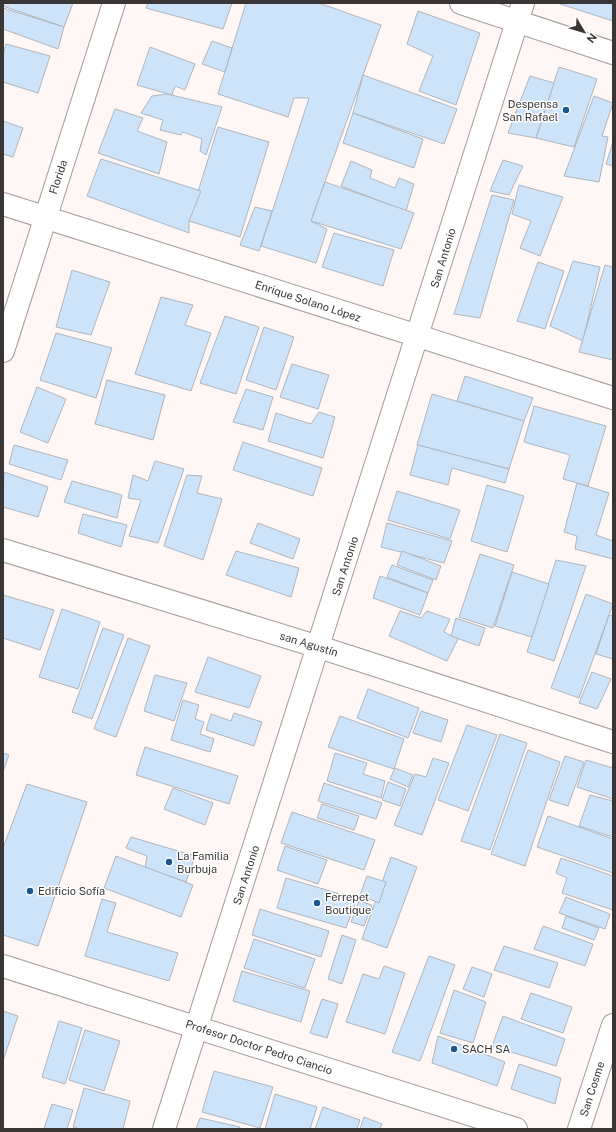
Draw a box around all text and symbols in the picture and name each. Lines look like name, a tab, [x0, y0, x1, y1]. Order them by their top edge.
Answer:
north arrow	[564, 12, 604, 52]
text: N	[585, 31, 599, 45]
place label: Despensa San Rafael	[502, 98, 558, 123]
marker: Despensa San Rafael	[561, 105, 571, 115]
street label: Florida	[47, 158, 69, 196]
street label: San Antonio	[428, 227, 458, 289]
street label: Enrique Solano López	[254, 278, 362, 324]
street label: San Antonio	[330, 535, 360, 597]
street label: san Agustín	[278, 629, 340, 659]
street label: San Antonio	[231, 844, 261, 906]
place label: La Familia Burbuja	[177, 850, 229, 875]
marker: La Familia Burbuja	[164, 857, 174, 867]
place label: Edificio Sofía	[38, 885, 105, 897]
marker: Edificio Sofía	[25, 886, 35, 896]
place label: Ferrepet Boutique	[325, 891, 371, 916]
marker: Ferrepet Boutique	[312, 898, 322, 908]
street label: Profesor Doctor Pedro Ciancio	[184, 1018, 334, 1076]
place label: SACH SA	[462, 1043, 510, 1055]
marker: SACH SA	[449, 1044, 459, 1054]
street label: San Cosme	[577, 1060, 607, 1118]

